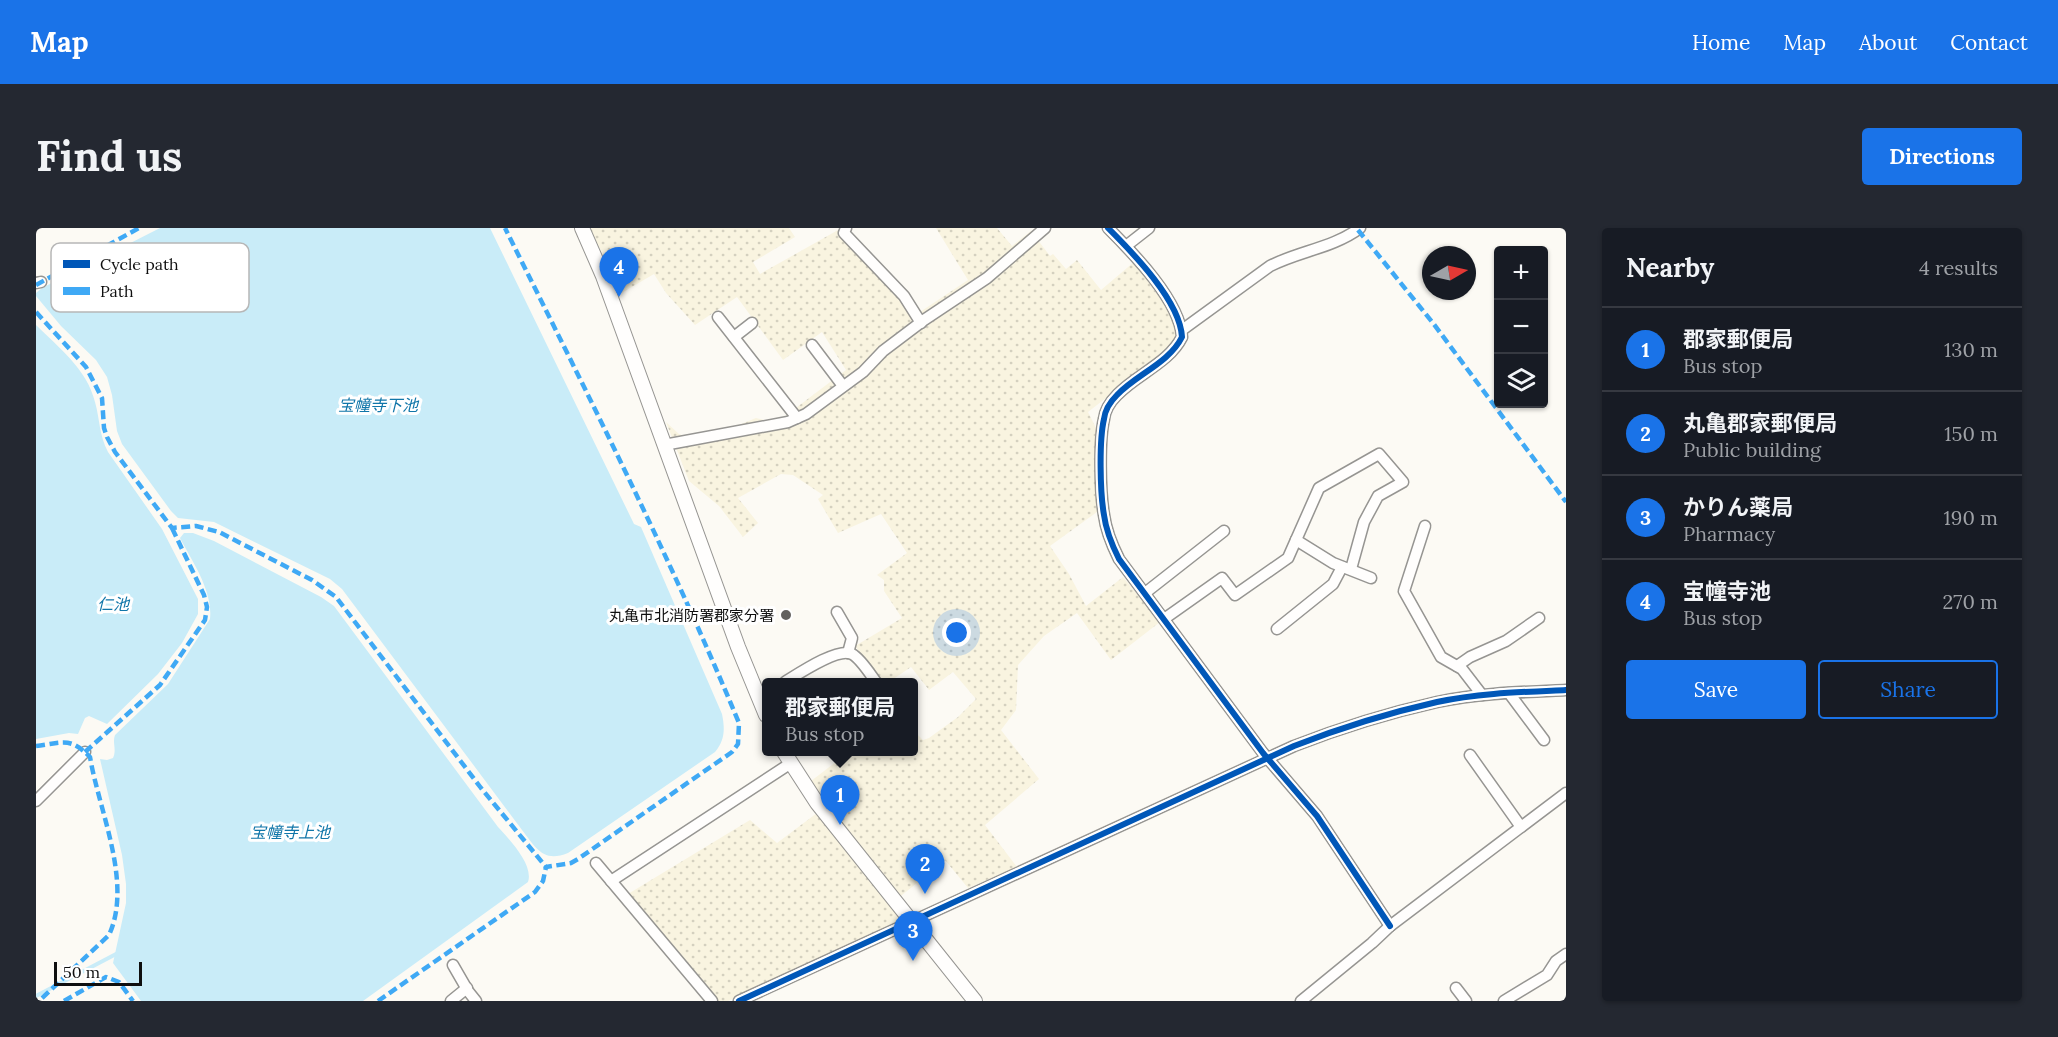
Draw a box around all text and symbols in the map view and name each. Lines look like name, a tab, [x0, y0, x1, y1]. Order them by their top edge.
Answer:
text: Map	[30, 24, 89, 60]
text: Home	[1692, 29, 1750, 56]
text: Map	[1783, 29, 1826, 56]
text: About	[1859, 29, 1917, 56]
text: Contact	[1950, 29, 2028, 56]
button: Directions	[1862, 128, 2022, 185]
text: Find us	[36, 129, 182, 183]
legend	[51, 243, 249, 312]
north arrow	[1422, 246, 1476, 300]
map controls	[1494, 246, 1548, 408]
button: +	[1494, 246, 1548, 300]
pin: 4	[600, 248, 638, 297]
text: Nearby	[1626, 251, 1714, 284]
text: Cycle path	[100, 254, 179, 274]
text: 4 results	[1919, 255, 1998, 280]
text: Path	[100, 281, 134, 301]
button: −	[1494, 300, 1548, 354]
text: 郡家郵便局	[1683, 325, 1793, 353]
text: 1	[1641, 337, 1650, 362]
text: 130 m	[1944, 337, 1998, 362]
text: Bus stop	[1683, 353, 1762, 378]
button: layers	[1494, 354, 1548, 408]
water label: 宝幢寺下池	[338, 395, 420, 415]
text: 丸亀郡家郵便局	[1683, 409, 1837, 437]
text: 2	[1640, 421, 1651, 446]
text: 150 m	[1944, 421, 1998, 446]
text: Public building	[1683, 437, 1821, 462]
text: かりん薬局	[1683, 493, 1793, 521]
text: 3	[1640, 505, 1651, 530]
text: 190 m	[1944, 505, 1998, 530]
text: Pharmacy	[1683, 521, 1775, 546]
text: 宝幢寺池	[1683, 577, 1771, 605]
text: 4	[1640, 589, 1651, 614]
text: 270 m	[1942, 589, 1998, 614]
water label: 仁池	[97, 594, 131, 614]
text: Bus stop	[1683, 605, 1762, 630]
place label: 丸亀市北消防署郡家分署	[609, 606, 774, 625]
marker: 丸亀市北消防署郡家分署	[779, 608, 793, 622]
your location	[942, 618, 971, 647]
button: Save	[1626, 660, 1806, 719]
button: Share	[1818, 660, 1998, 719]
popup	[762, 678, 918, 756]
text: 郡家郵便局	[785, 693, 895, 721]
text: Bus stop	[785, 721, 864, 746]
pin: 1	[820, 776, 860, 825]
water label: 宝幢寺上池	[250, 822, 332, 842]
pin: 2	[906, 844, 944, 894]
pin: 3	[894, 912, 932, 961]
scale bar	[54, 959, 142, 986]
text: 50 m	[63, 962, 100, 982]

